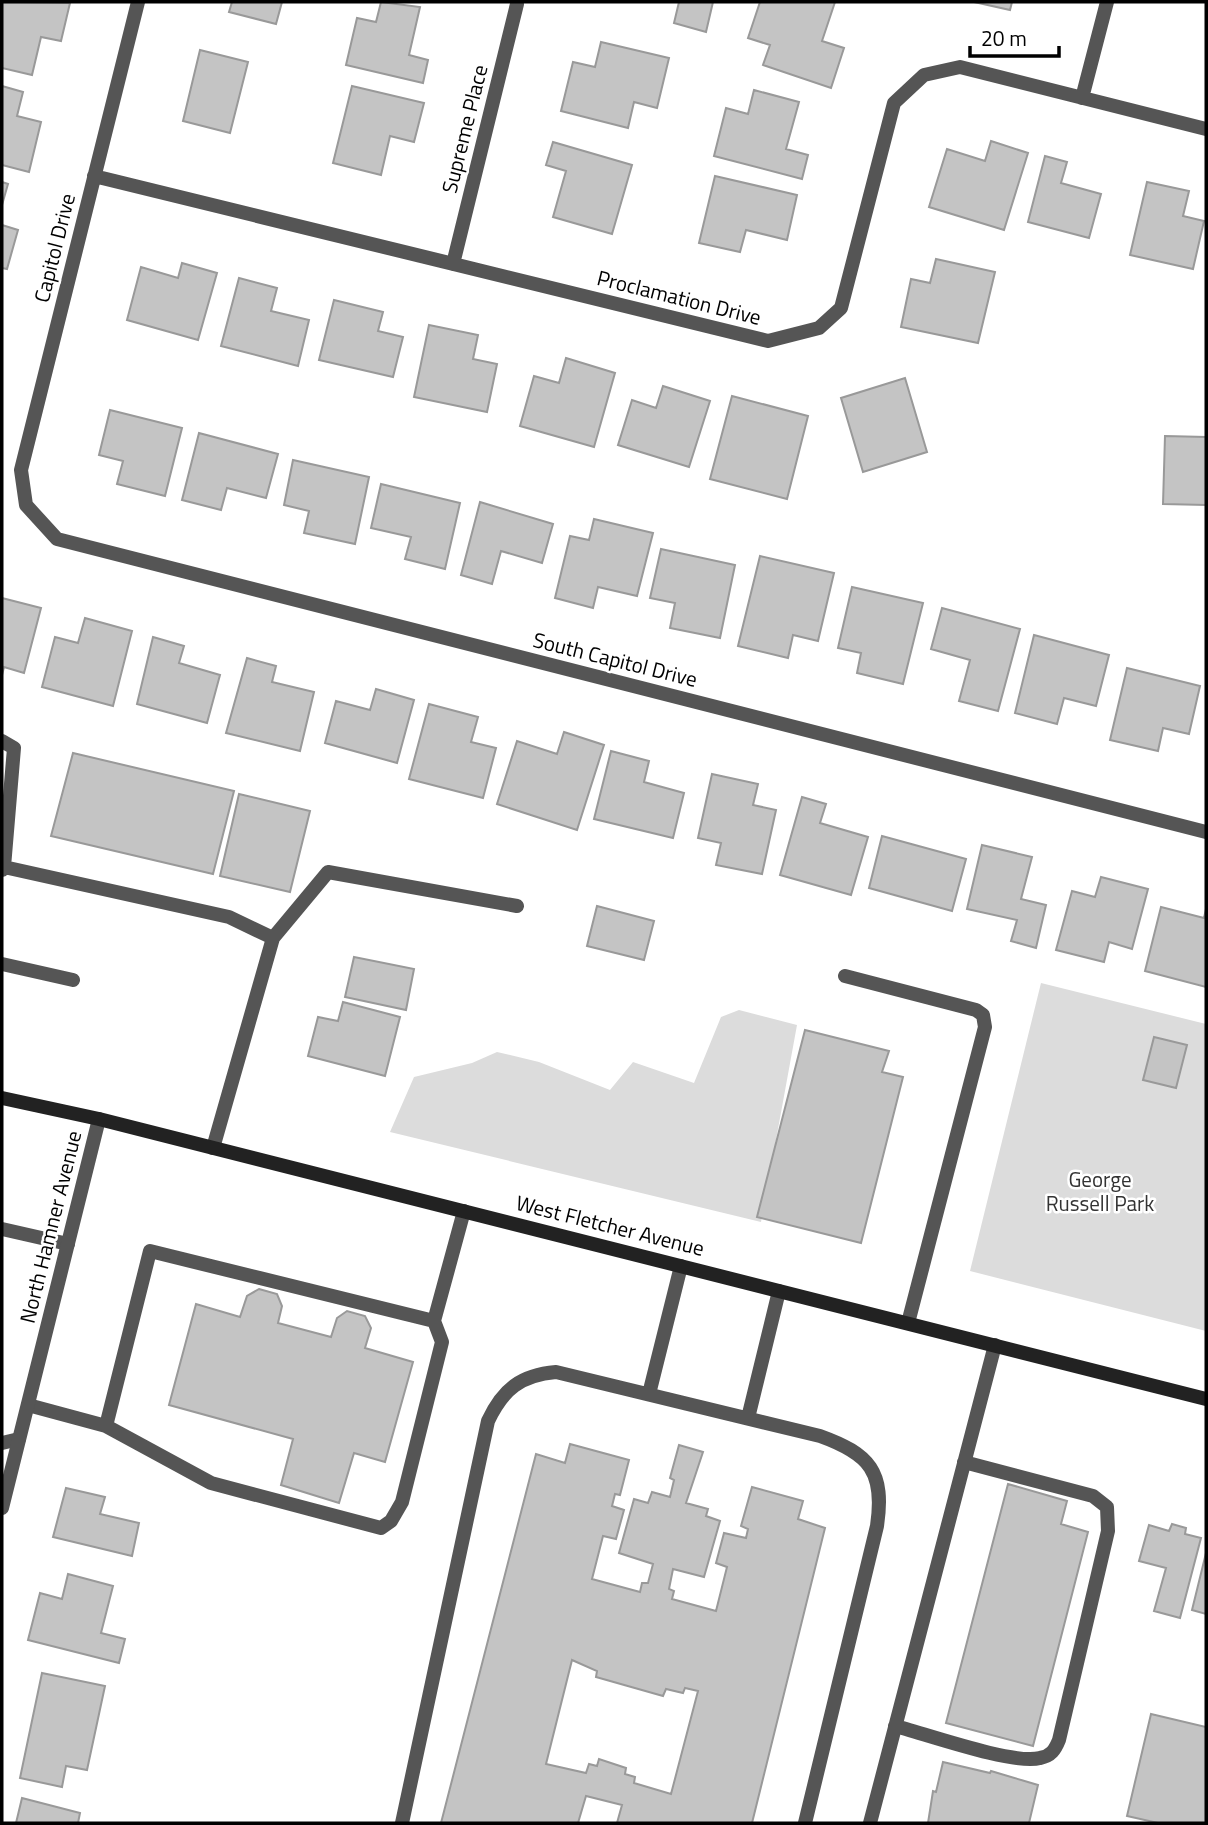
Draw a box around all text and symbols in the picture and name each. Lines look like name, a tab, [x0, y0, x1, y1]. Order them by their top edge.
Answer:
scale bar	[970, 14, 1059, 58]
text: 20 m	[981, 22, 1027, 54]
street label: Supreme Place	[433, 61, 495, 196]
street label: Capitol Drive	[25, 190, 83, 306]
street label: Proclamation Drive	[594, 261, 765, 333]
street label: South Capitol Drive	[530, 623, 701, 695]
street label: North Hamner Avenue	[11, 1127, 89, 1326]
park label: George Russell Park	[1046, 1163, 1154, 1219]
street label: West Fletcher Avenue	[513, 1186, 708, 1264]

